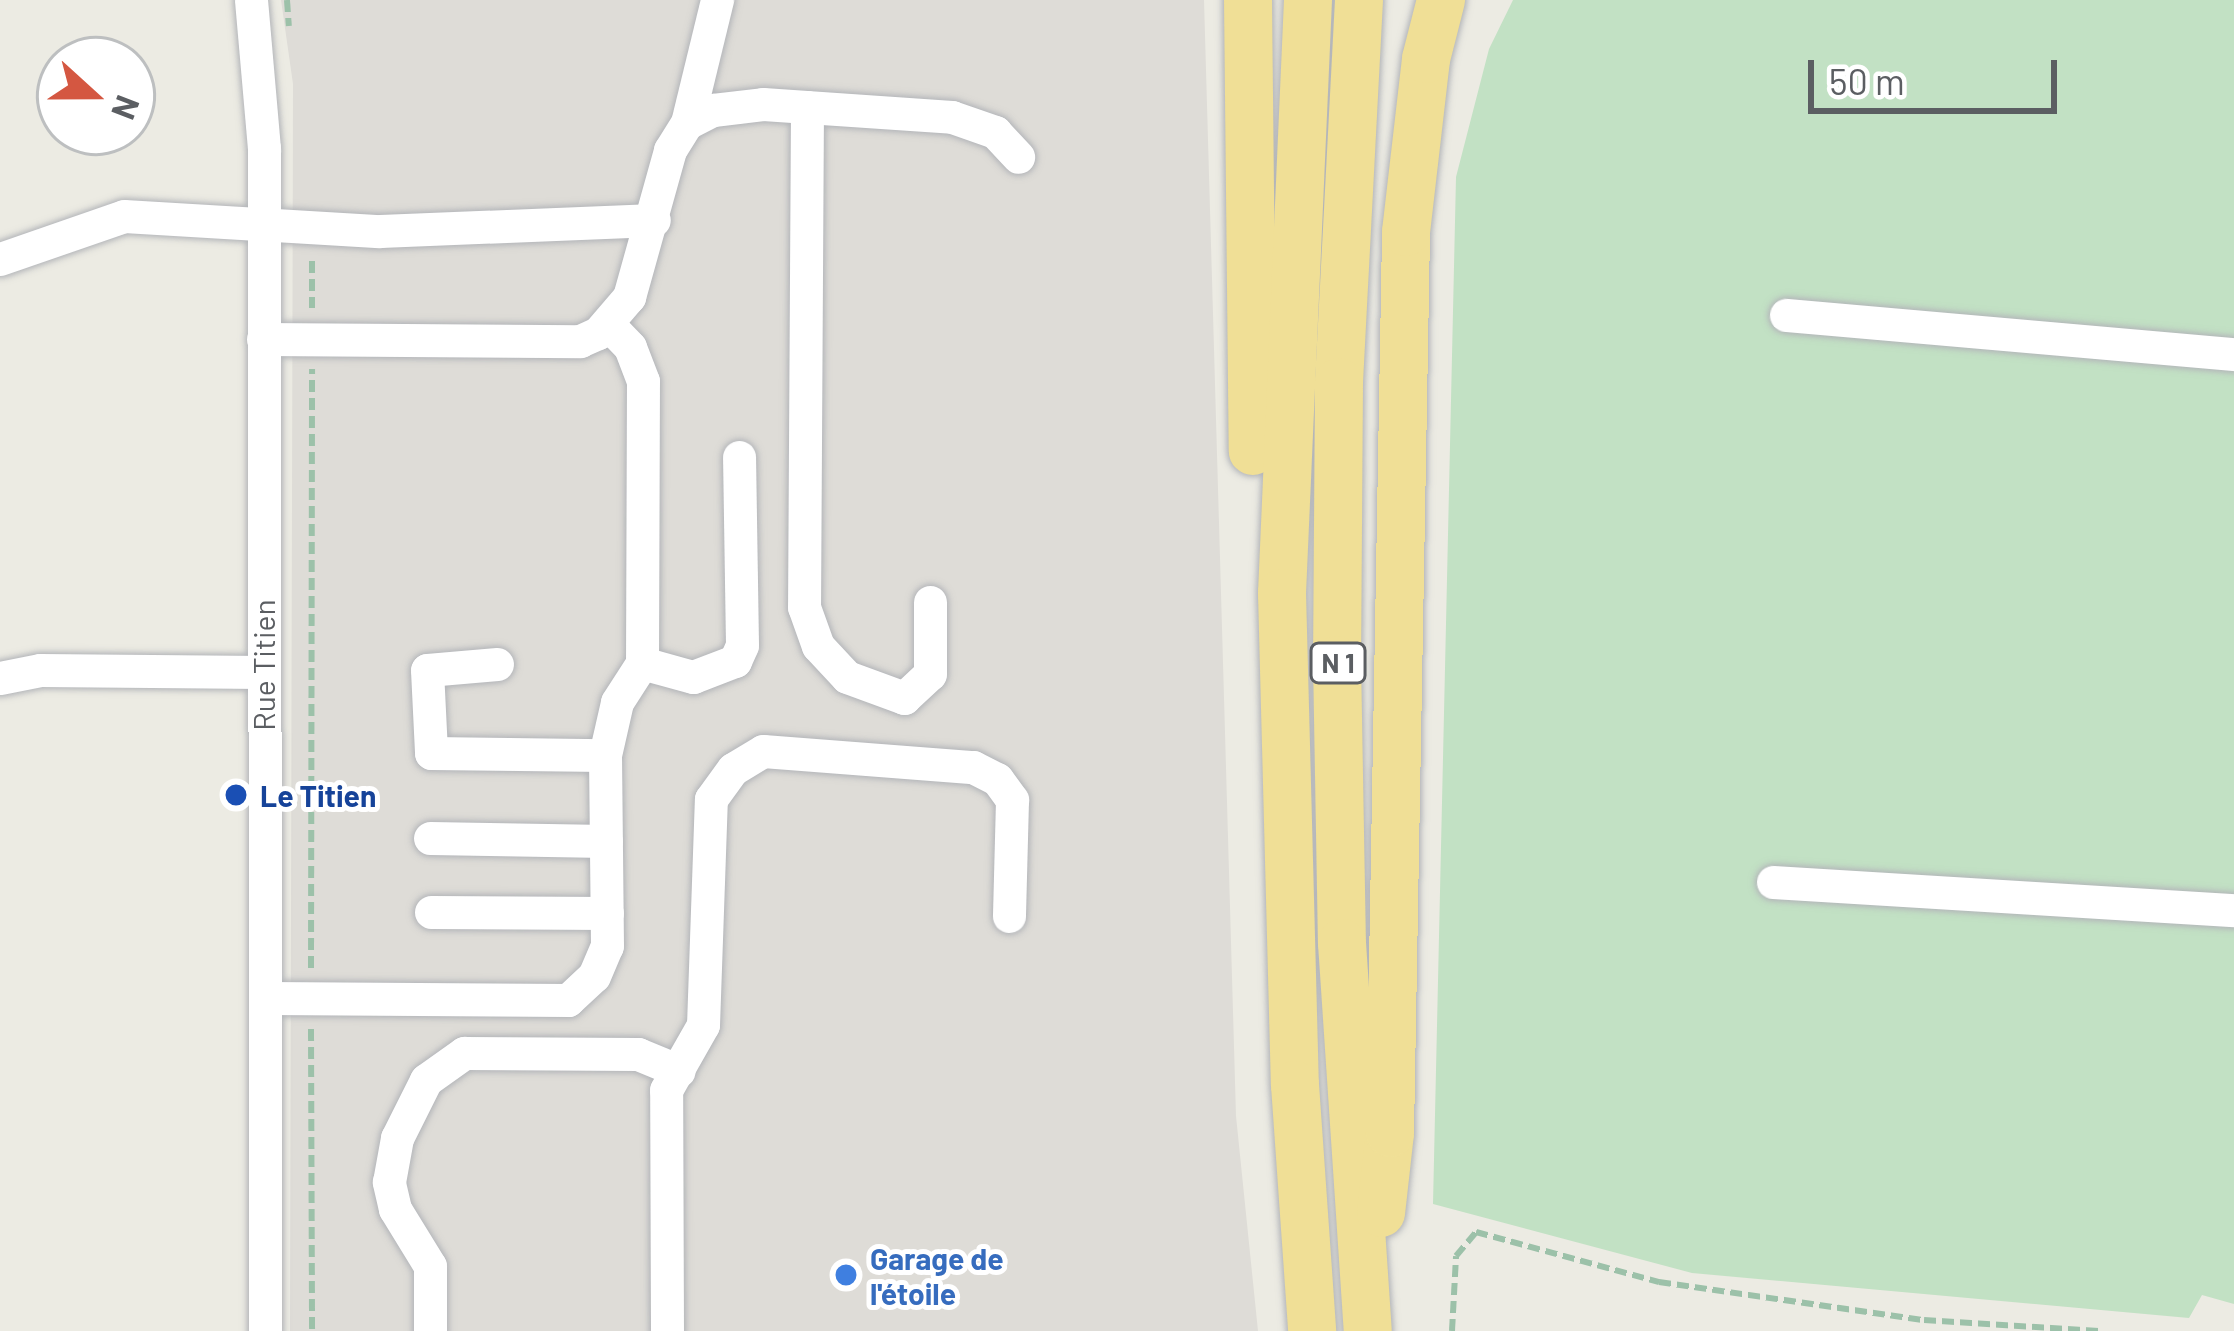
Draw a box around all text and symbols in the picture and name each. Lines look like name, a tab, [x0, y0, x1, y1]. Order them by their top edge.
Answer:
north arrow	[36, 36, 156, 156]
scale bar	[1814, 36, 2063, 110]
text: 50 m	[1829, 59, 1905, 102]
text: N	[104, 90, 149, 125]
street label: Rue Titien	[245, 599, 281, 731]
road number: N 1	[1308, 642, 1368, 684]
place label: Le Titien	[260, 777, 376, 813]
marker: Le Titien	[223, 782, 249, 808]
place label: Garage de l'étoile	[870, 1240, 1004, 1310]
marker: Garage de l'étoile	[833, 1262, 859, 1288]

